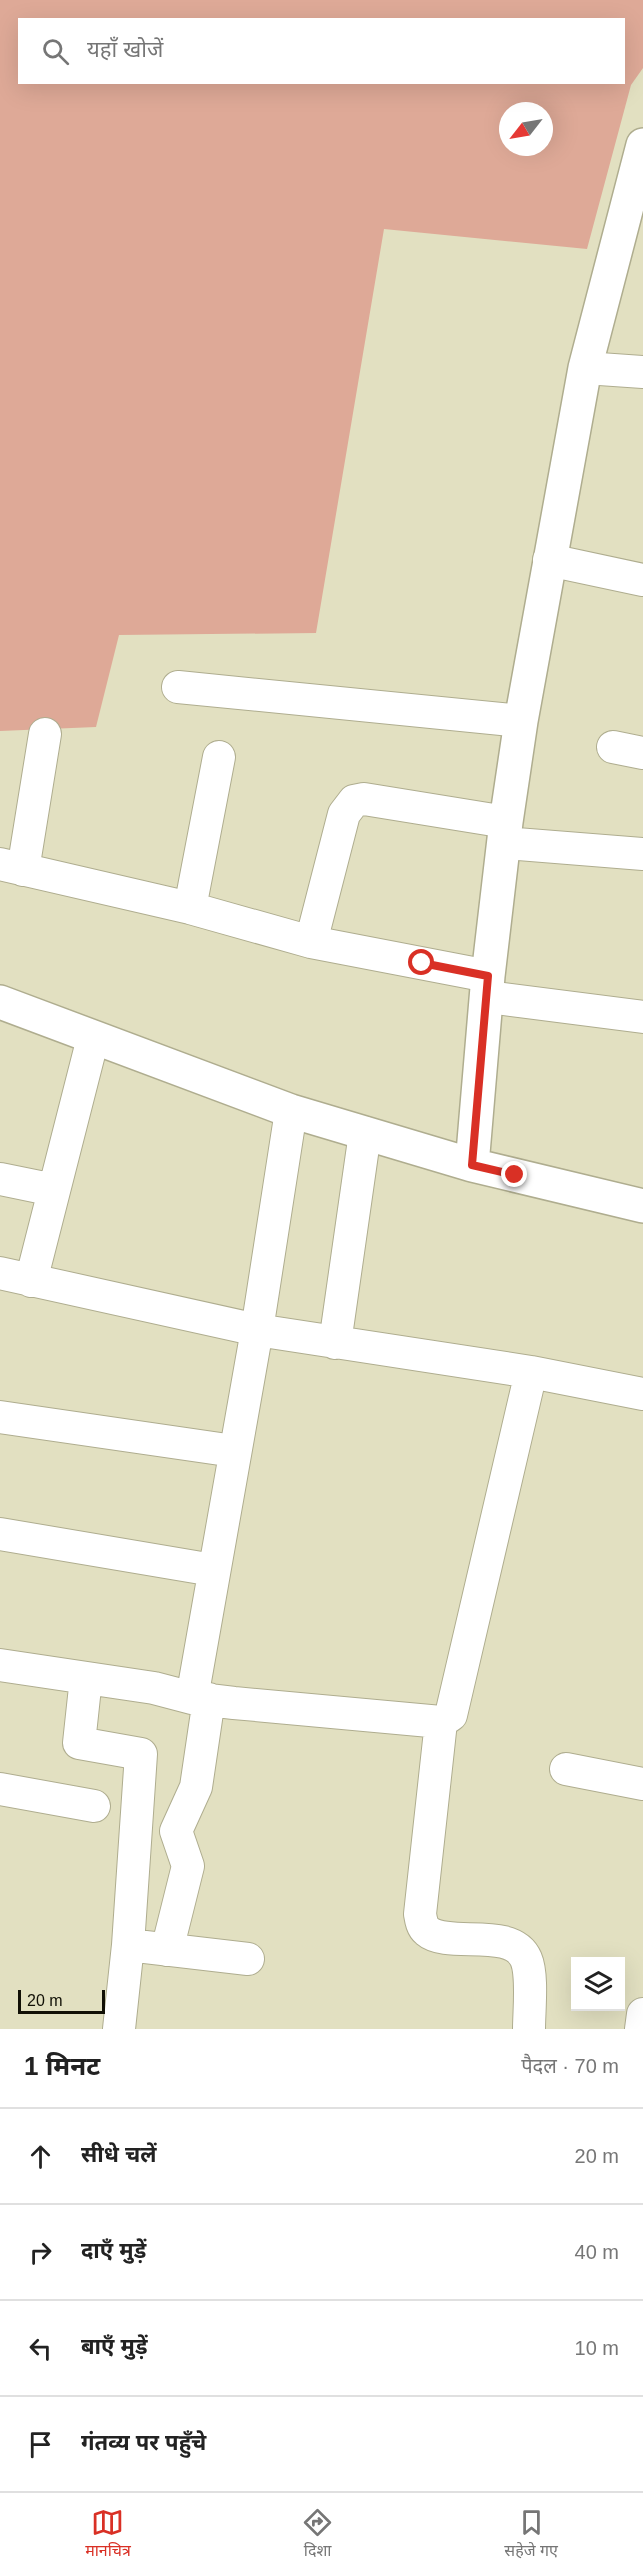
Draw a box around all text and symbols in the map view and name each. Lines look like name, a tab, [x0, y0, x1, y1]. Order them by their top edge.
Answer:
search box	[18, 18, 625, 84]
icon: search	[39, 35, 72, 68]
text: यहाँ खोजें	[87, 37, 163, 62]
north arrow	[499, 102, 553, 156]
route start	[408, 949, 434, 975]
route end	[501, 1161, 527, 1187]
map controls	[571, 1957, 625, 2011]
button: layers	[571, 1957, 625, 2011]
scale bar	[18, 1987, 105, 2014]
text: 20 m	[27, 1992, 63, 2009]
text: 1 मिनट	[24, 2051, 100, 2081]
text: पैदल · 70 m	[521, 2055, 619, 2077]
icon: ahead	[24, 2140, 57, 2173]
text: सीधे चलें	[81, 2142, 156, 2167]
text: 20 m	[575, 2145, 619, 2167]
icon: right	[24, 2236, 57, 2269]
text: दाएँ मुड़ें	[81, 2238, 146, 2263]
text: 40 m	[575, 2241, 619, 2263]
icon: left	[24, 2332, 57, 2365]
text: बाएँ मुड़ें	[81, 2334, 147, 2359]
text: 10 m	[575, 2337, 619, 2359]
icon: arrive	[24, 2428, 57, 2461]
text: गंतव्य पर पहुँचे	[81, 2430, 206, 2455]
tab: मानचित्र	[85, 2506, 131, 2563]
tab: दिशा	[301, 2506, 334, 2563]
tab: सहेजे गए	[504, 2506, 558, 2563]

